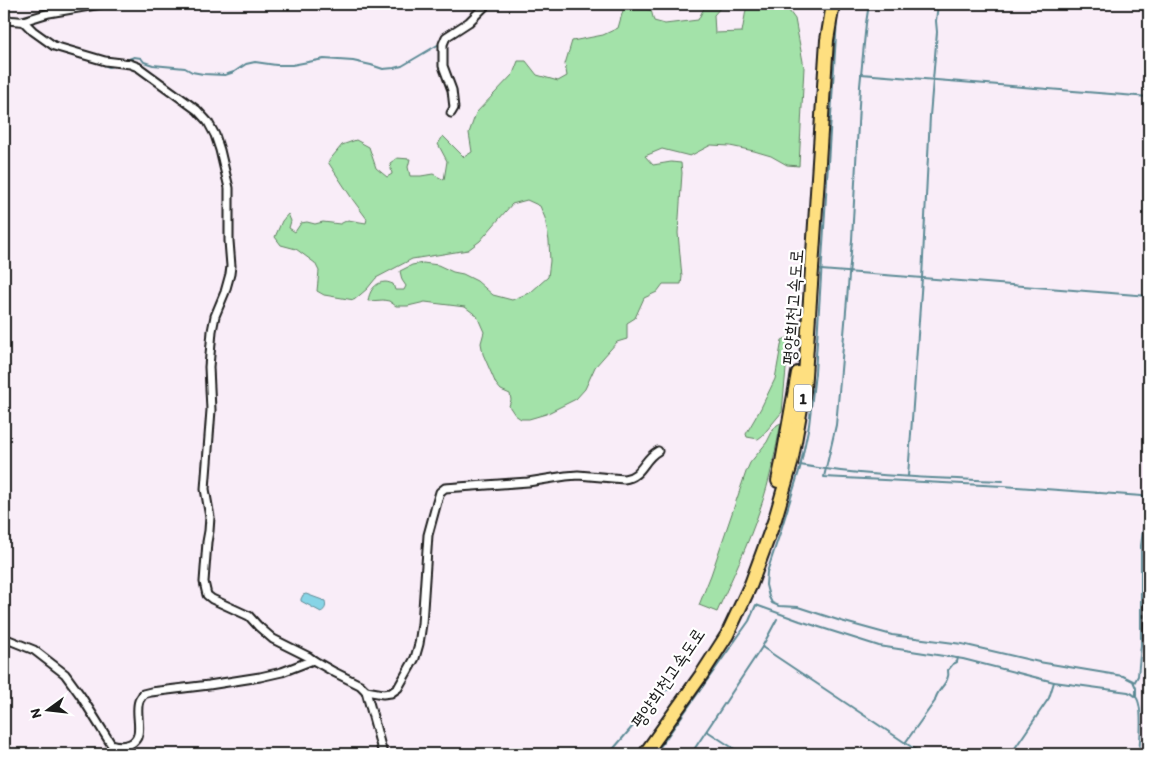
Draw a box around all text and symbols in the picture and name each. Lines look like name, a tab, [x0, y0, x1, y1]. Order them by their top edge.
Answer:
street label: 평양희천고속도로	[778, 248, 808, 366]
road number: 1	[794, 384, 812, 412]
street label: 평양희천고속도로	[626, 624, 710, 732]
north arrow	[22, 686, 72, 736]
text: N	[26, 706, 45, 720]

